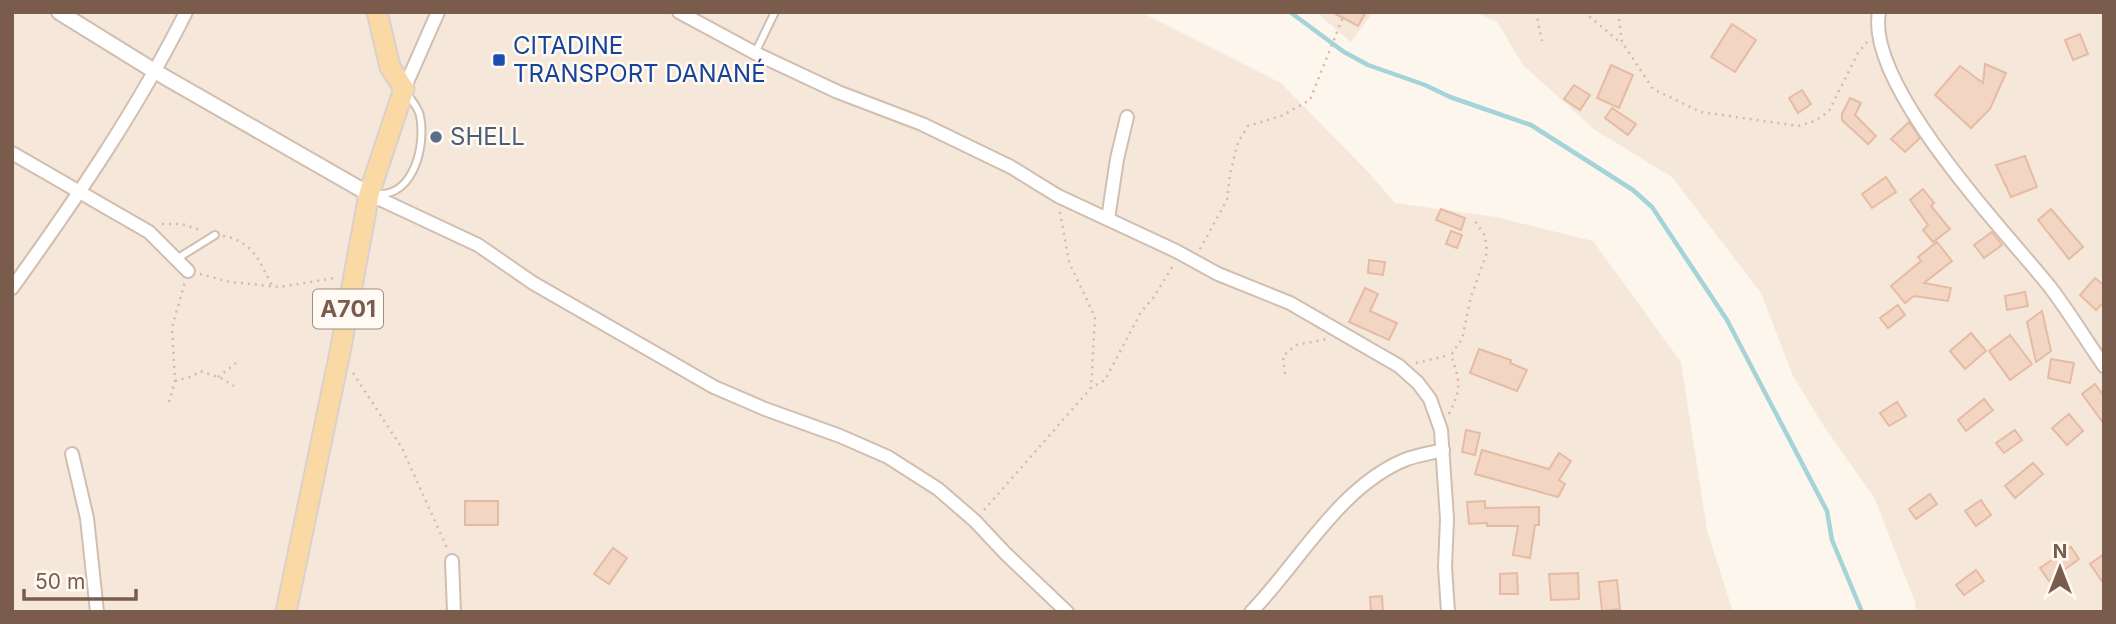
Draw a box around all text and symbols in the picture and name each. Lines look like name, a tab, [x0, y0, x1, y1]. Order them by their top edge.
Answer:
place label: CITADINE TRANSPORT DANANÉ	[513, 31, 766, 88]
marker: CITADINE TRANSPORT DANANÉ	[491, 52, 507, 68]
place label: SHELL	[450, 122, 525, 151]
marker: SHELL	[428, 129, 444, 145]
road number: A701	[313, 290, 383, 328]
north arrow	[2025, 533, 2095, 603]
text: N	[2053, 540, 2067, 563]
scale bar	[24, 558, 136, 602]
text: 50 m	[35, 569, 85, 594]

